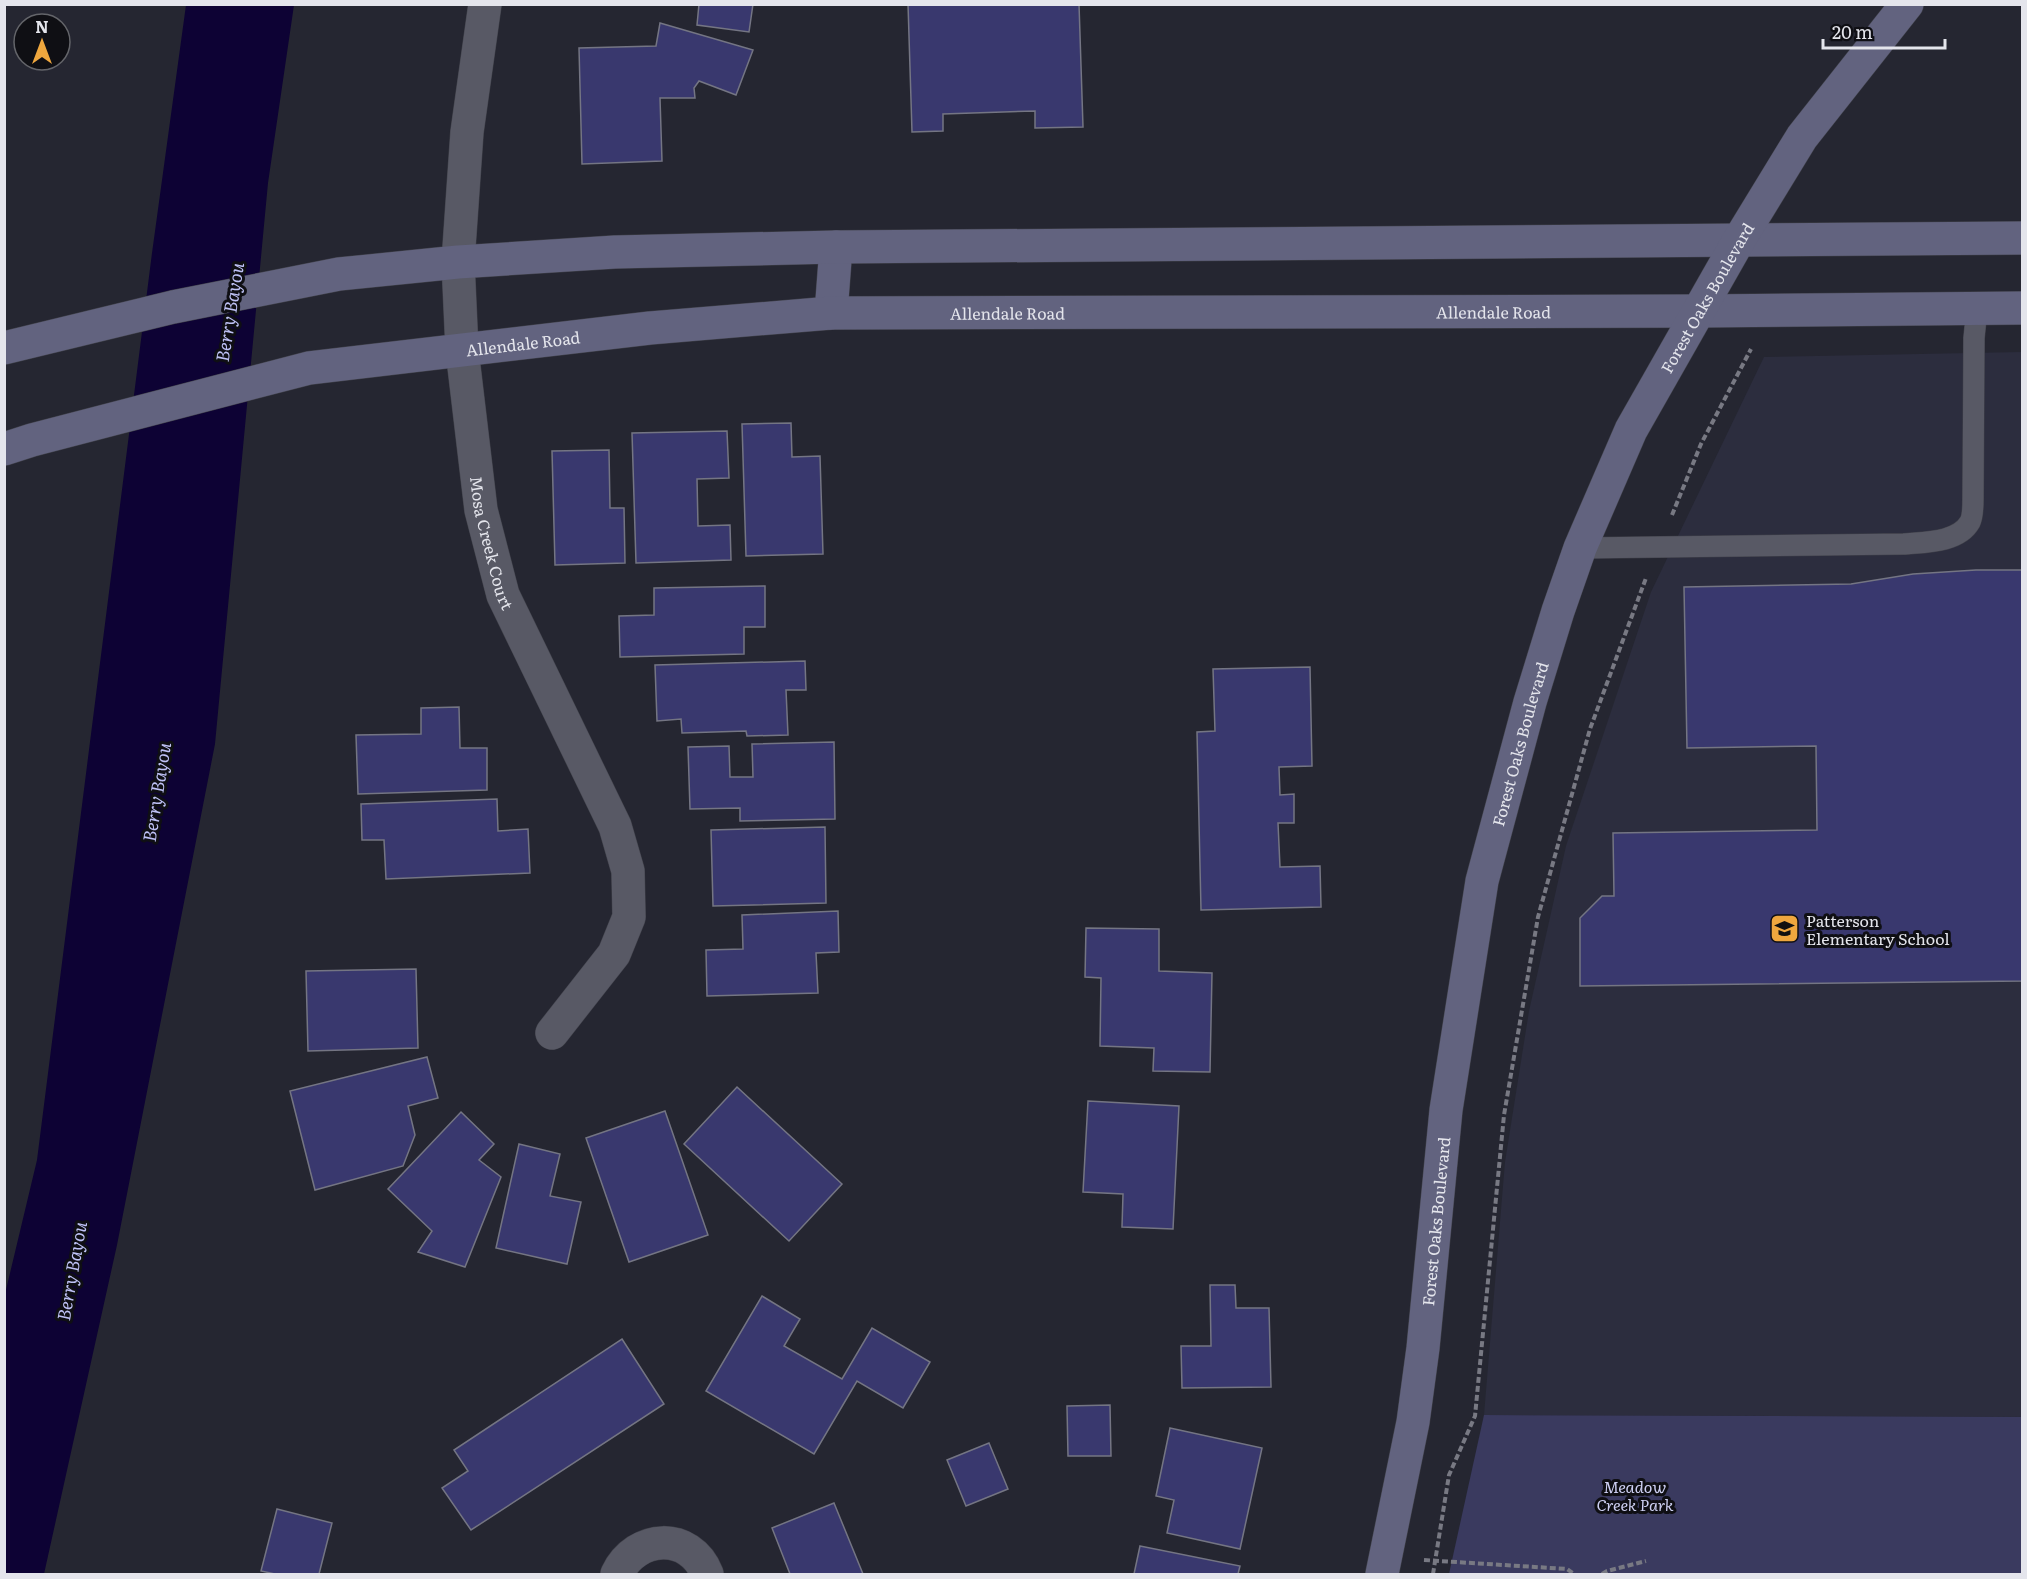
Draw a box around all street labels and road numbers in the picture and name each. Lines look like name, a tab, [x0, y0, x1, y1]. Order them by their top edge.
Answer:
street label: Forest Oaks Boulevard	[1654, 217, 1759, 377]
street label: Allendale Road	[1436, 299, 1551, 324]
street label: Allendale Road	[950, 300, 1065, 325]
street label: Allendale Road	[464, 324, 582, 362]
street label: Mosa Creek Court	[465, 475, 520, 614]
street label: Forest Oaks Boulevard	[1485, 658, 1554, 829]
street label: Forest Oaks Boulevard	[1415, 1135, 1455, 1307]

